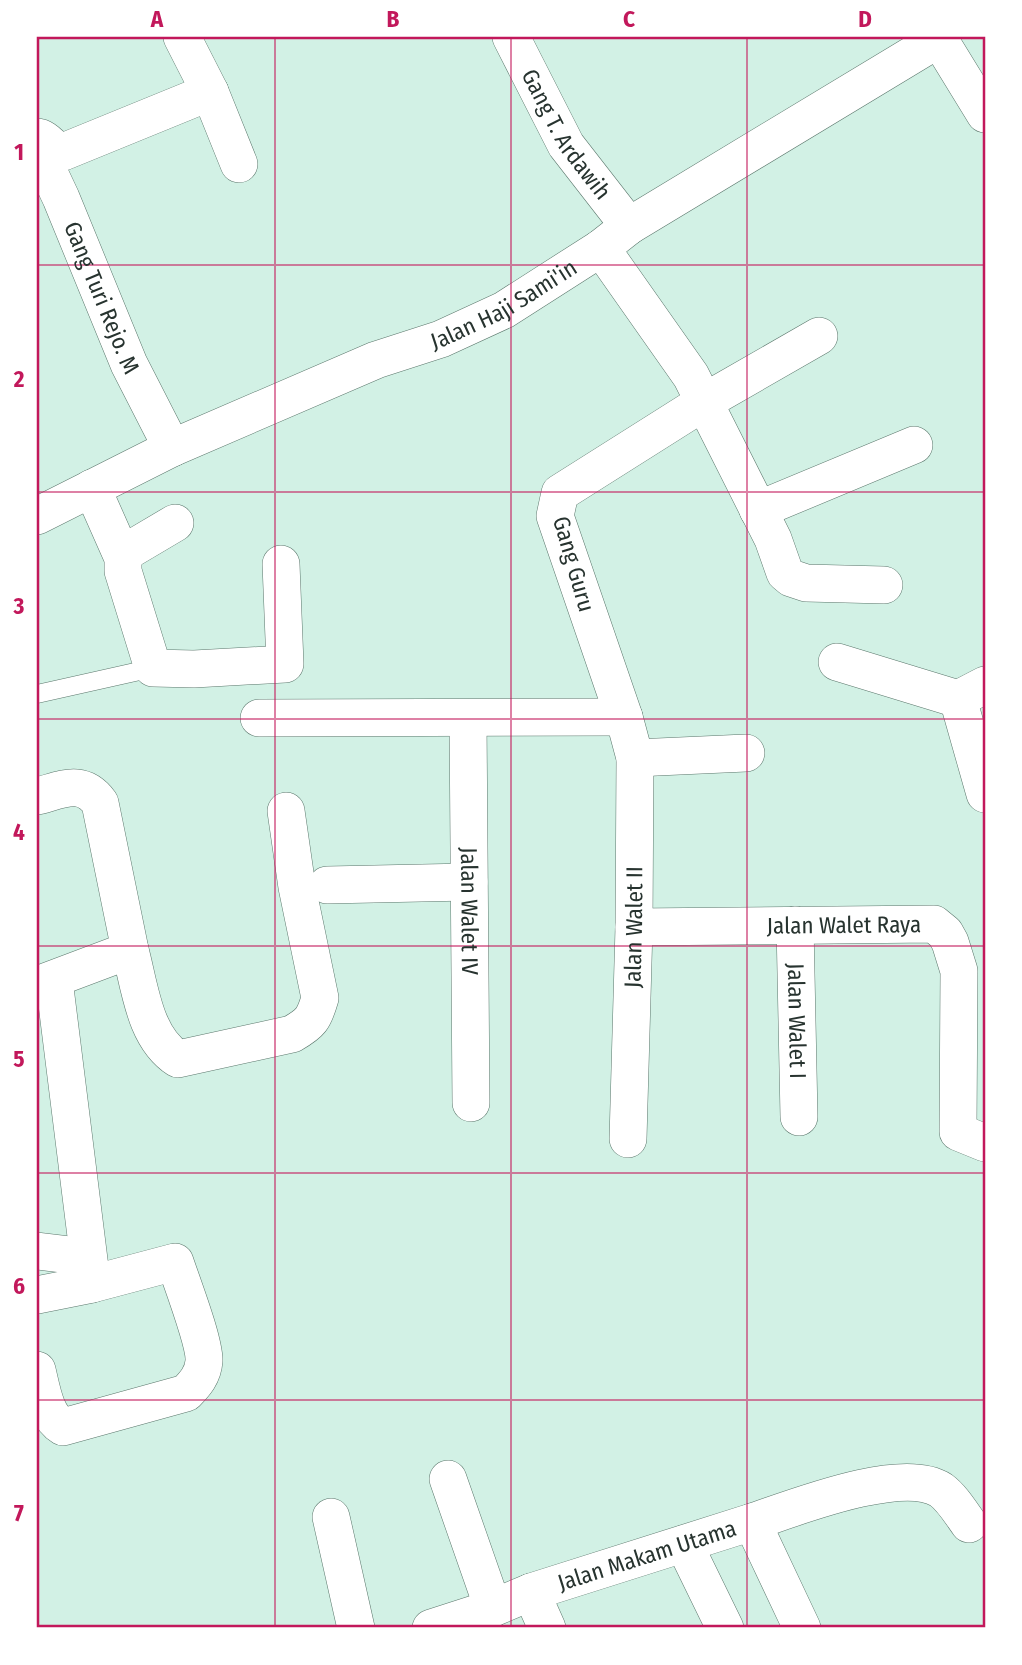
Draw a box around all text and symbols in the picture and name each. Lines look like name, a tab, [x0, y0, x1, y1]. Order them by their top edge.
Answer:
text: A	[150, 5, 164, 33]
text: B	[387, 5, 400, 33]
text: C	[623, 5, 635, 33]
text: D	[858, 5, 872, 33]
street label: Gang T. Ardawih	[516, 64, 617, 205]
text: 1	[14, 138, 24, 166]
street label: Gang Turi Rejo. M	[58, 217, 146, 378]
street label: Jalan Haji Sami'in	[427, 253, 582, 355]
text: 2	[13, 365, 25, 393]
street label: Gang Guru	[547, 513, 601, 615]
text: 3	[13, 592, 25, 620]
text: 4	[13, 818, 25, 846]
street label: Jalan Walet IV	[455, 847, 484, 975]
street label: Jalan Walet II	[618, 866, 648, 988]
street label: Jalan Walet Raya	[767, 910, 921, 940]
street label: Jalan Walet I	[782, 963, 812, 1079]
text: 5	[13, 1045, 25, 1073]
text: 6	[13, 1272, 25, 1300]
text: 7	[14, 1499, 24, 1527]
street label: Jalan Makam Utama	[554, 1514, 740, 1597]

